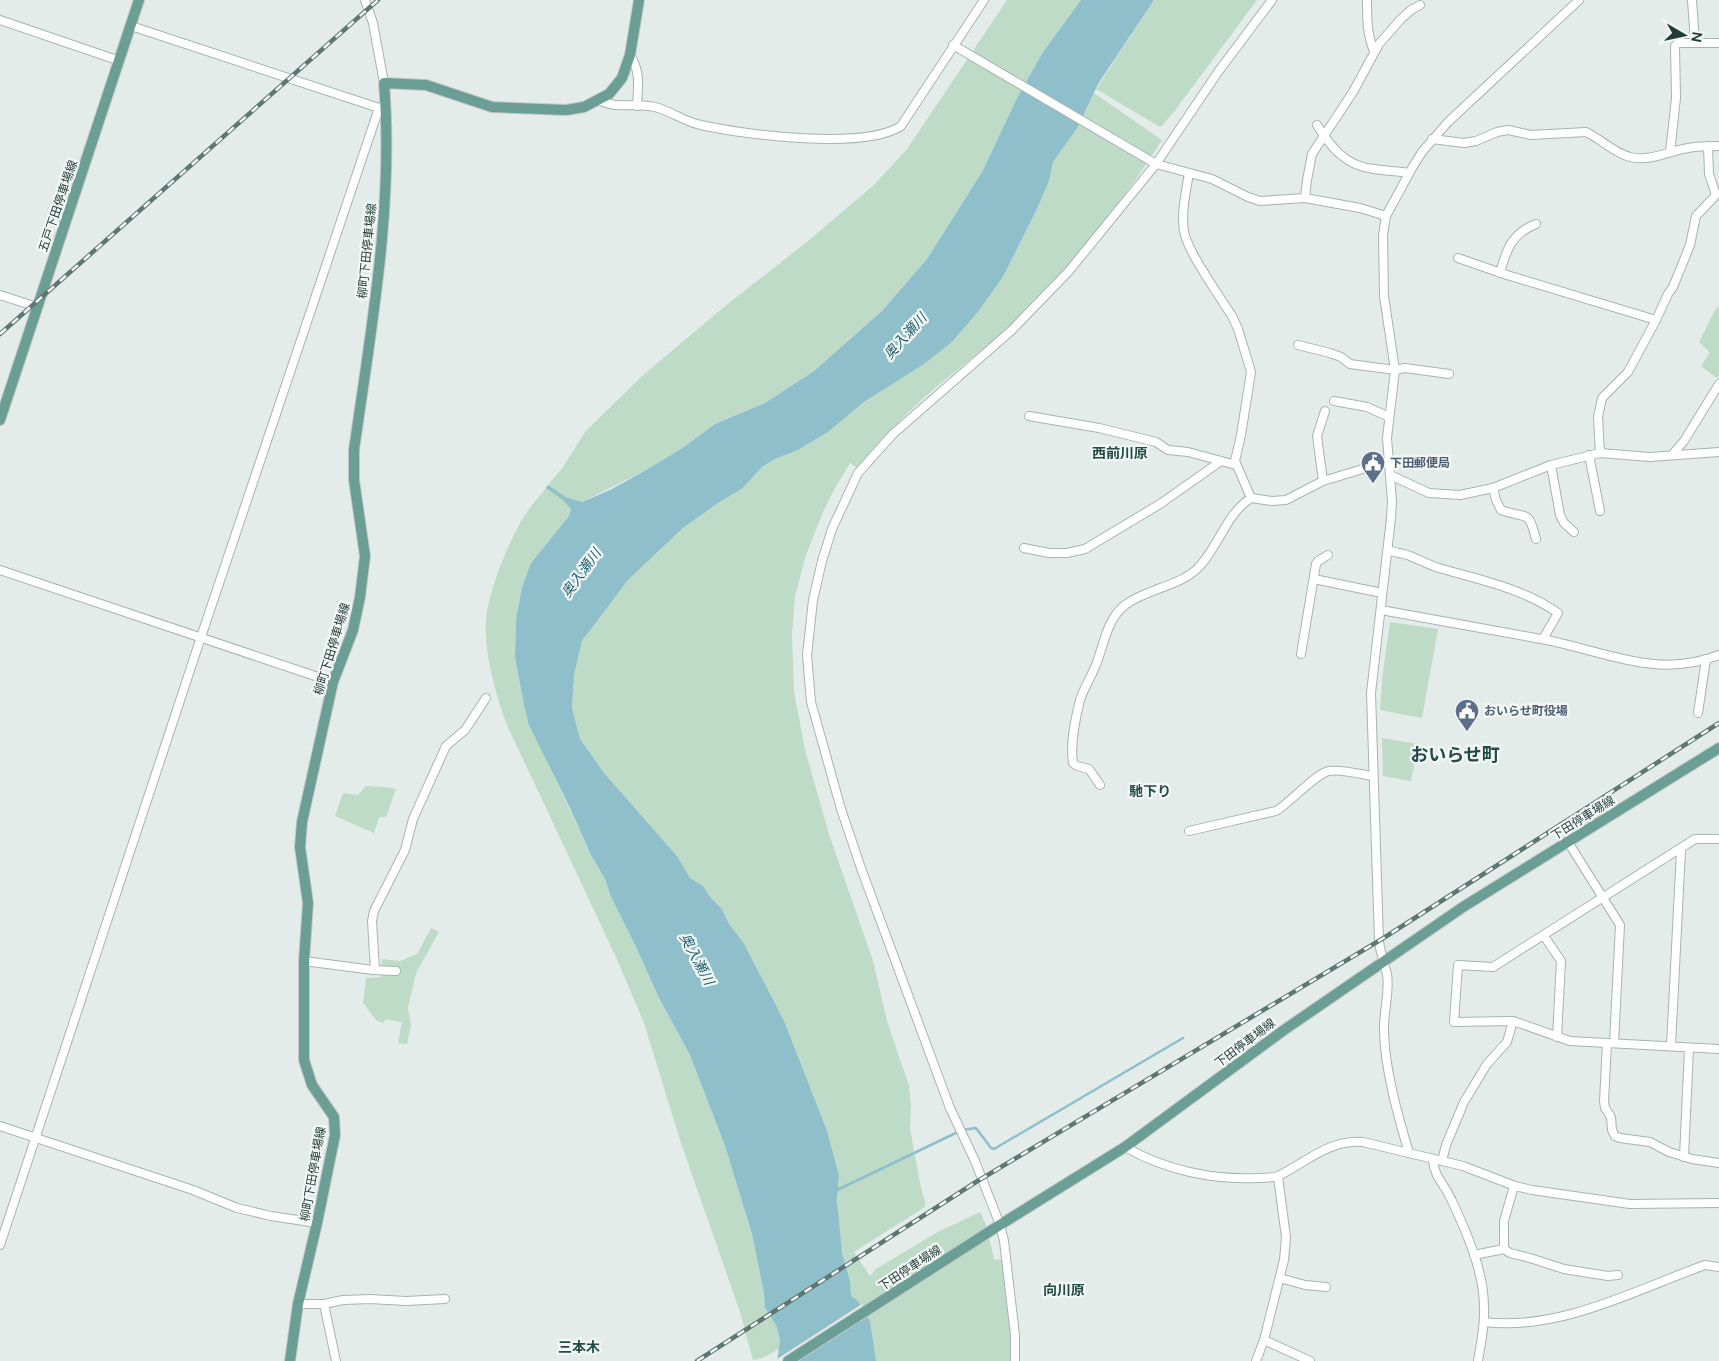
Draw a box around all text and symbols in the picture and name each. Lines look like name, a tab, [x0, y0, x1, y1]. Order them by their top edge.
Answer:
north arrow	[1659, 10, 1709, 60]
text: N	[1687, 31, 1707, 43]
street label: 五戸下田停車場線	[35, 158, 81, 254]
street label: 柳町下田停車場線	[354, 202, 380, 300]
water label: 奥入瀬川	[880, 308, 932, 363]
district label: 西前川原	[1092, 444, 1148, 462]
public building icon: 下田郵便局	[1360, 450, 1386, 484]
place label: 下田郵便局	[1390, 455, 1450, 471]
water label: 奥入瀬川	[557, 543, 606, 601]
street label: 柳町下田停車場線	[310, 601, 354, 697]
public building icon: おいらせ町役場	[1454, 698, 1480, 732]
place label: おいらせ町役場	[1484, 703, 1568, 719]
district label: おいらせ町	[1410, 743, 1500, 767]
district label: 馳下り	[1129, 782, 1171, 800]
street label: 下田停車場線	[1548, 792, 1618, 844]
water label: 奥入瀬川	[676, 930, 719, 990]
street label: 下田停車場線	[1211, 1015, 1279, 1071]
street label: 柳町下田停車場線	[297, 1125, 329, 1223]
street label: 下田停車場線	[875, 1242, 945, 1294]
district label: 向川原	[1043, 1281, 1085, 1299]
district label: 三本木	[558, 1338, 600, 1356]

